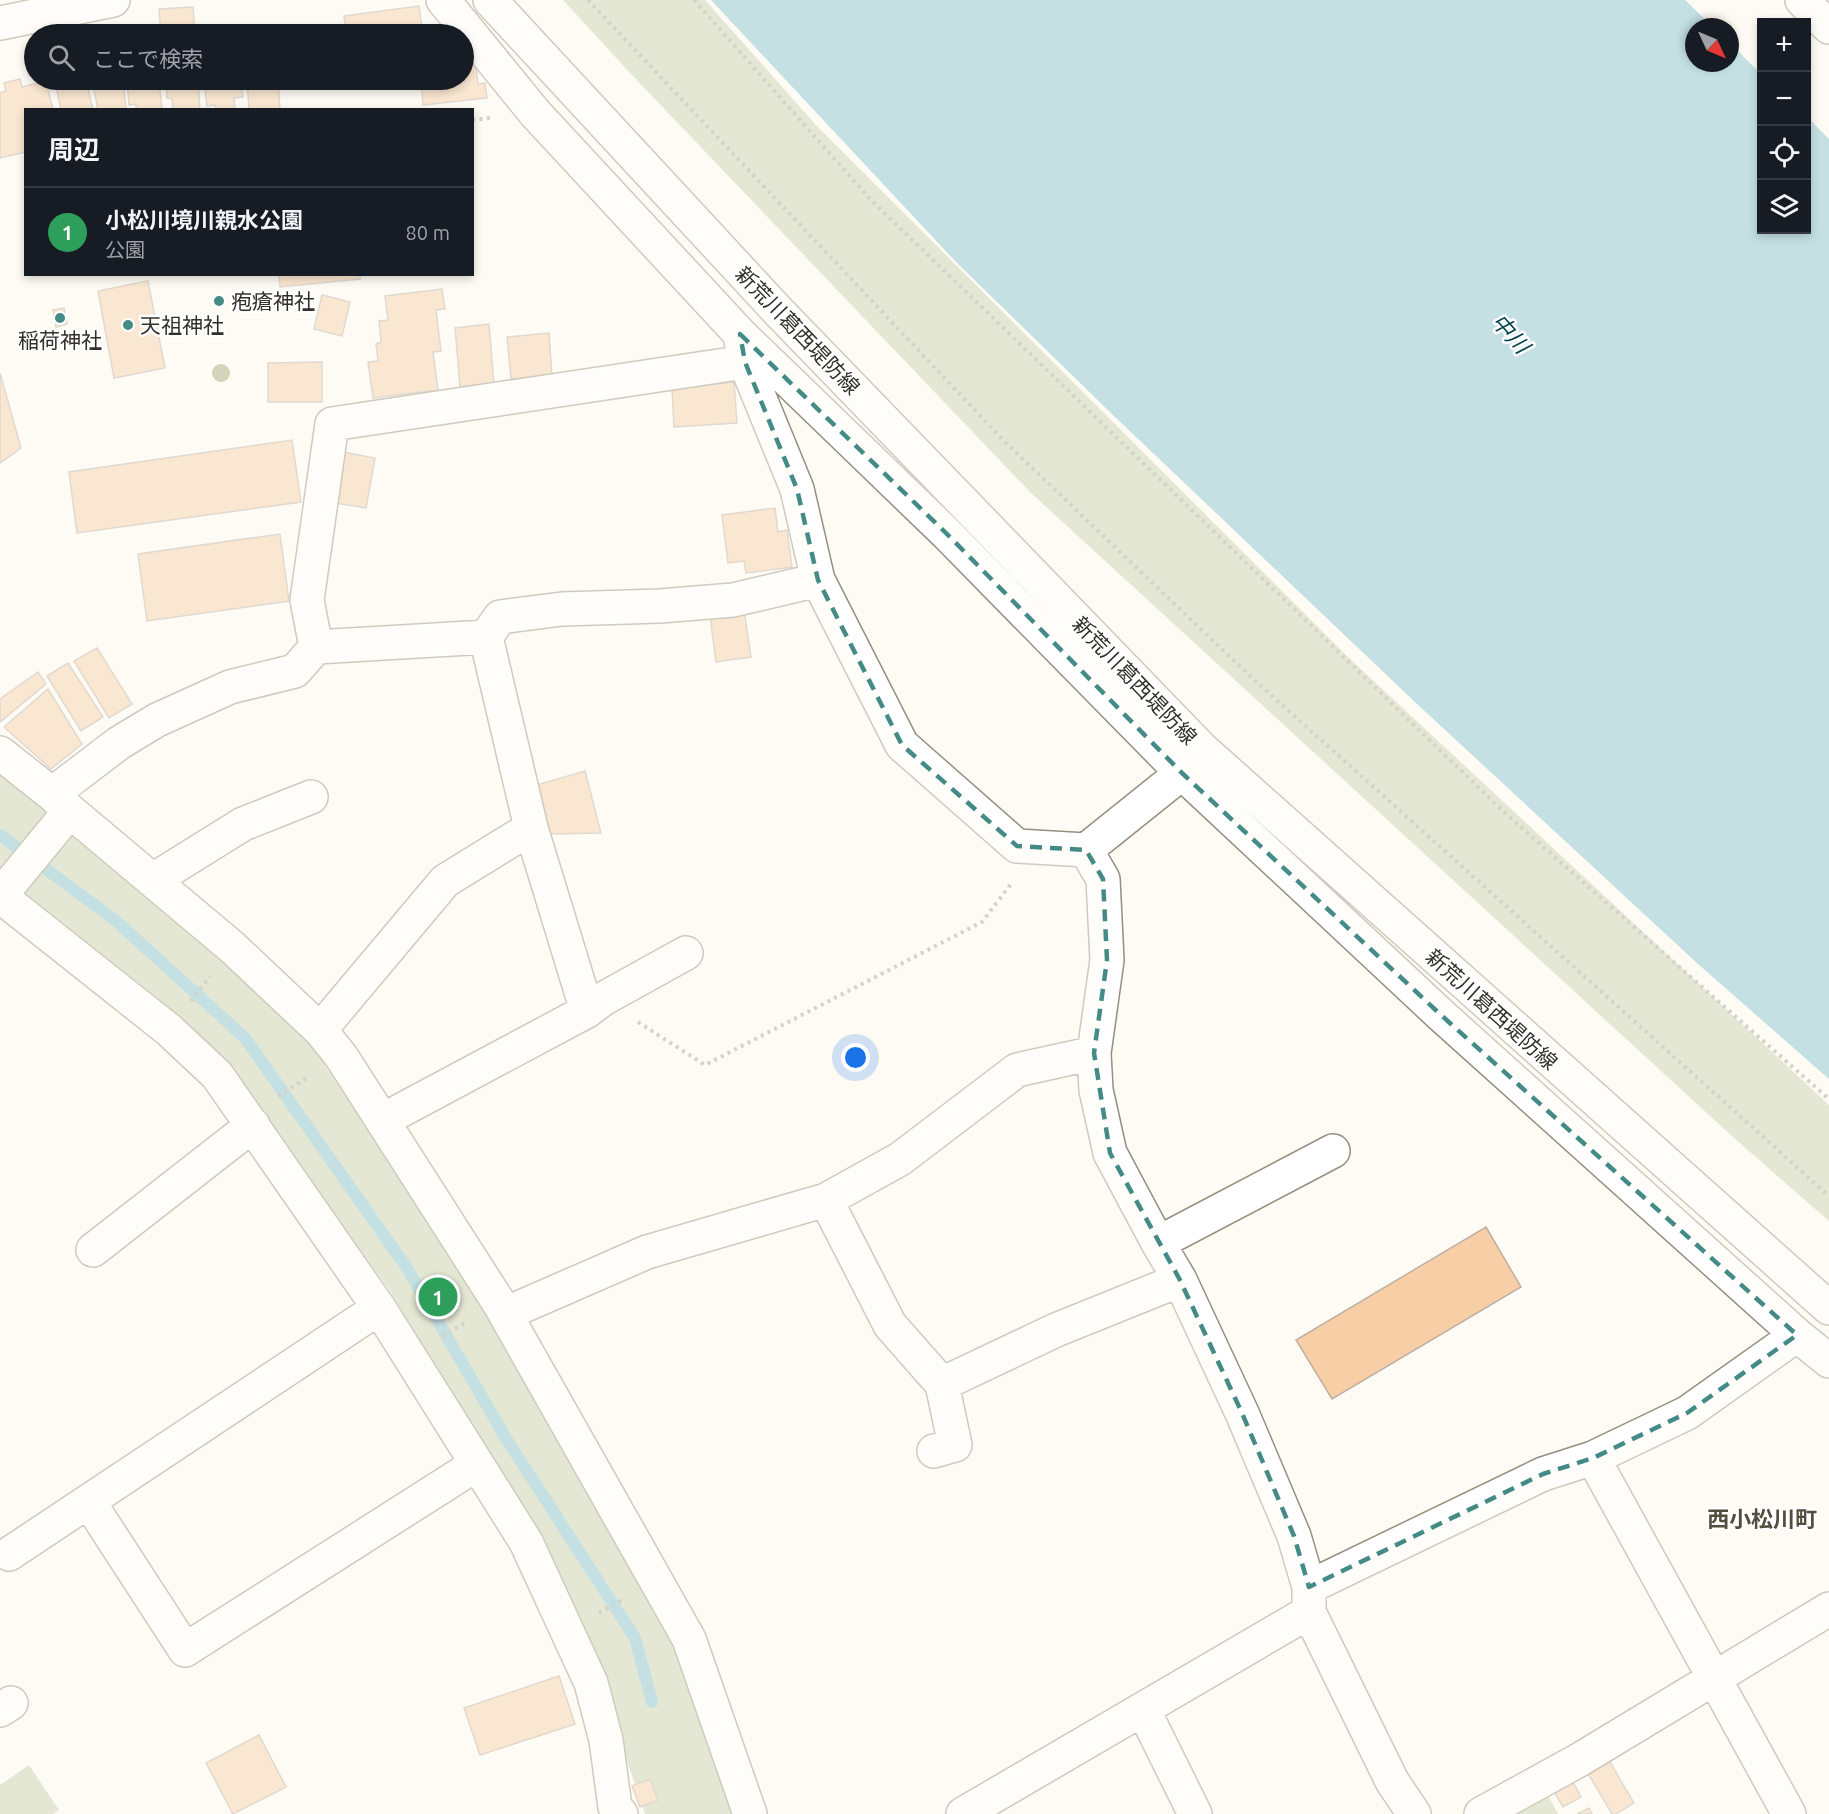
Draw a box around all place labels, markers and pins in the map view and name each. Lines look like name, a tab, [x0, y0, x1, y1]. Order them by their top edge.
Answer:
place label: 疱瘡神社	[231, 289, 315, 313]
marker: 疱瘡神社	[212, 294, 226, 308]
marker: 稲荷神社	[53, 311, 67, 325]
place label: 天祖神社	[140, 313, 224, 337]
marker: 天祖神社	[121, 318, 135, 332]
place label: 稲荷神社	[18, 328, 102, 352]
pin: 1	[418, 1274, 458, 1320]

